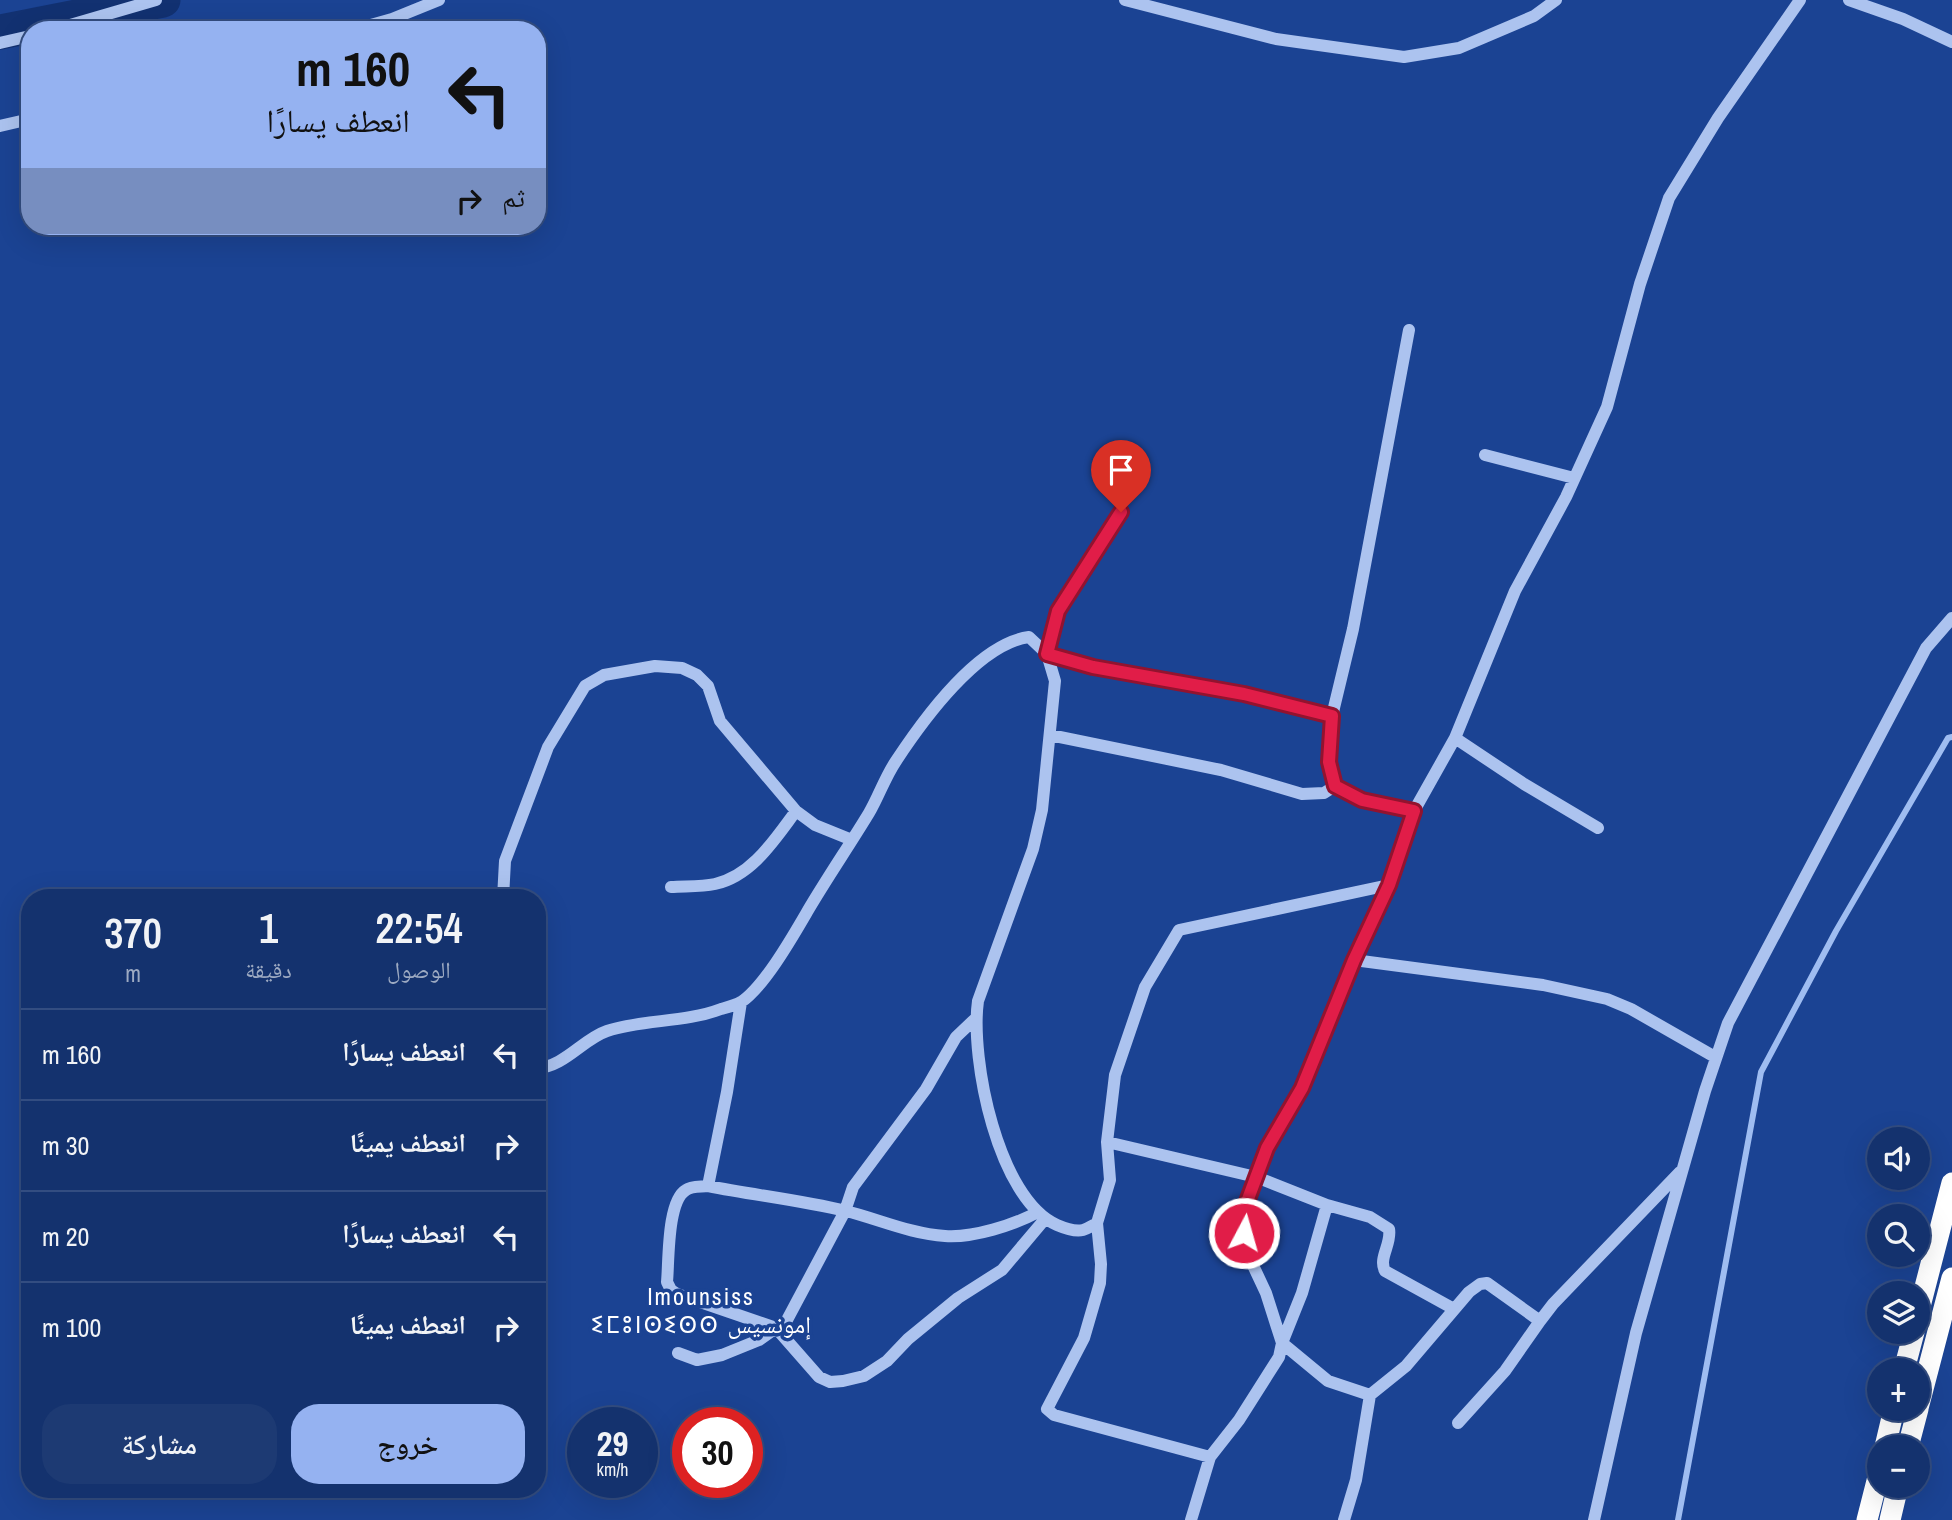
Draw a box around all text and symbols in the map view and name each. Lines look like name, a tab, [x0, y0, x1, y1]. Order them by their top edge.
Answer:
text: 160 m	[296, 35, 410, 101]
icon: left	[434, 49, 525, 140]
text: انعطف يسارًا	[267, 99, 410, 142]
text: ثم	[502, 180, 525, 215]
icon: right	[450, 182, 488, 220]
pin	[1091, 440, 1151, 512]
icon: arrive	[1102, 451, 1140, 489]
text: 1	[259, 900, 278, 956]
text: 22:54	[375, 900, 463, 956]
text: 370	[104, 905, 162, 961]
text: دقيقة	[245, 954, 292, 985]
text: الوصول	[387, 954, 451, 985]
text: m	[125, 958, 141, 989]
text: انعطف يسارًا	[342, 1034, 466, 1069]
icon: left	[487, 1036, 525, 1074]
text: 160 m	[42, 1037, 101, 1072]
text: انعطف يمينًا	[350, 1125, 466, 1160]
icon: right	[487, 1127, 525, 1165]
map controls	[1867, 1127, 1930, 1498]
button: sound	[1867, 1127, 1930, 1190]
text: 30 m	[42, 1128, 89, 1163]
position arrow	[1207, 1196, 1281, 1270]
button: search	[1867, 1204, 1930, 1267]
text: انعطف يسارًا	[342, 1216, 466, 1251]
icon: left	[487, 1218, 525, 1256]
text: 20 m	[42, 1219, 89, 1254]
district label: Imounsiss ⵉⵎⵓⵏⵙⵉⵙⵙ إمونسيس	[591, 1280, 811, 1340]
button: layers	[1867, 1281, 1930, 1344]
text: انعطف يمينًا	[350, 1307, 466, 1342]
icon: right	[487, 1309, 525, 1347]
text: 100 m	[42, 1310, 101, 1345]
button: +	[1867, 1358, 1930, 1421]
button: مشاركة	[42, 1404, 277, 1484]
button: خروج	[291, 1404, 525, 1484]
speed limit sign: 30	[672, 1407, 763, 1498]
text: 29	[597, 1420, 628, 1467]
button: −	[1867, 1435, 1930, 1498]
text: km/h	[597, 1457, 629, 1482]

